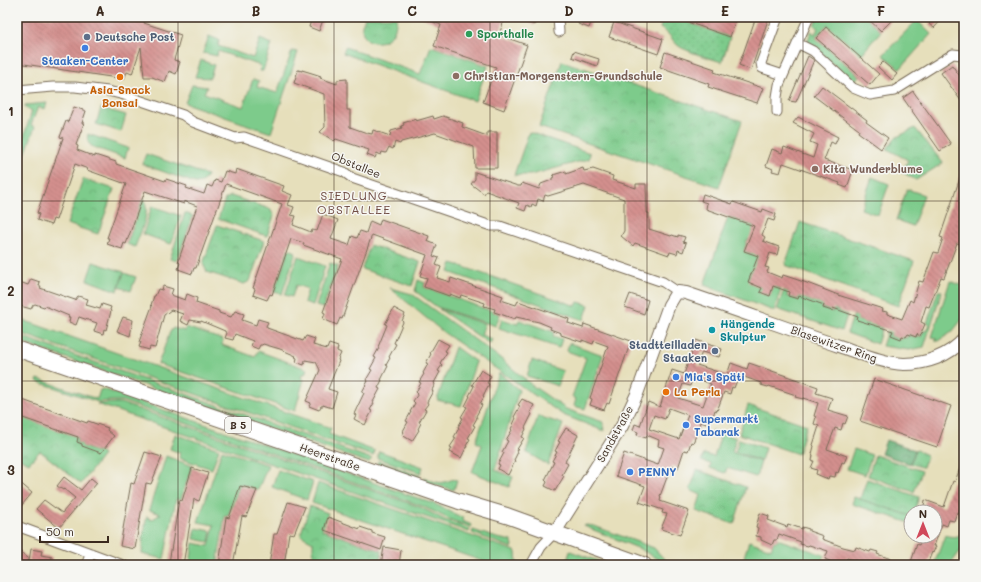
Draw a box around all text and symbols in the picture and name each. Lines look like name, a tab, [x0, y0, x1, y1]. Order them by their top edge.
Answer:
text: A	[95, 2, 105, 19]
text: B	[252, 2, 261, 19]
text: C	[407, 2, 417, 19]
text: D	[564, 2, 574, 19]
text: E	[721, 2, 729, 19]
text: F	[877, 2, 885, 19]
place label: Sporthalle	[477, 26, 534, 41]
place label: Deutsche Post	[95, 29, 174, 44]
marker: Sporthalle	[464, 29, 474, 39]
marker: Deutsche Post	[82, 32, 92, 42]
marker: Staaken-Center	[80, 43, 90, 53]
place label: Staaken-Center	[42, 53, 129, 68]
place label: Christian-Morgenstern-Grundschule	[464, 68, 663, 83]
marker: Christian-Morgenstern-Grundschule	[451, 71, 461, 81]
marker: Asia-Snack Bonsai	[115, 72, 125, 82]
place label: Asia-Snack Bonsai	[90, 82, 150, 110]
text: 1	[8, 102, 14, 119]
street label: Obstallee	[329, 148, 383, 181]
place label: Kita Wunderblume	[823, 161, 923, 176]
marker: Kita Wunderblume	[810, 164, 820, 174]
district label: SIEDLUNG OBSTALLEE	[317, 187, 391, 217]
text: 2	[7, 282, 15, 299]
place label: Hängende Skulptur	[720, 316, 775, 344]
street label: Blasewitzer Ring	[789, 322, 879, 365]
marker: Hängende Skulptur	[707, 325, 717, 335]
place label: Stadtteilladen Staaken	[629, 337, 707, 365]
marker: Stadtteilladen Staaken	[710, 346, 720, 356]
place label: Mia's Späti	[684, 369, 745, 384]
marker: Mia's Späti	[671, 372, 681, 382]
place label: La Perla	[674, 384, 721, 399]
marker: La Perla	[661, 387, 671, 397]
street label: Sandstraße	[593, 403, 636, 465]
place label: Supermarkt Tabarak	[694, 411, 759, 439]
road number: B 5	[225, 417, 251, 433]
marker: Supermarkt Tabarak	[681, 420, 691, 430]
street label: Heerstraße	[298, 439, 363, 474]
text: 3	[7, 461, 15, 478]
place label: PENNY	[638, 464, 676, 479]
marker: PENNY	[625, 467, 635, 477]
north arrow	[903, 504, 943, 544]
text: N	[919, 506, 927, 521]
scale bar	[40, 518, 108, 544]
text: 50 m	[46, 523, 74, 539]

